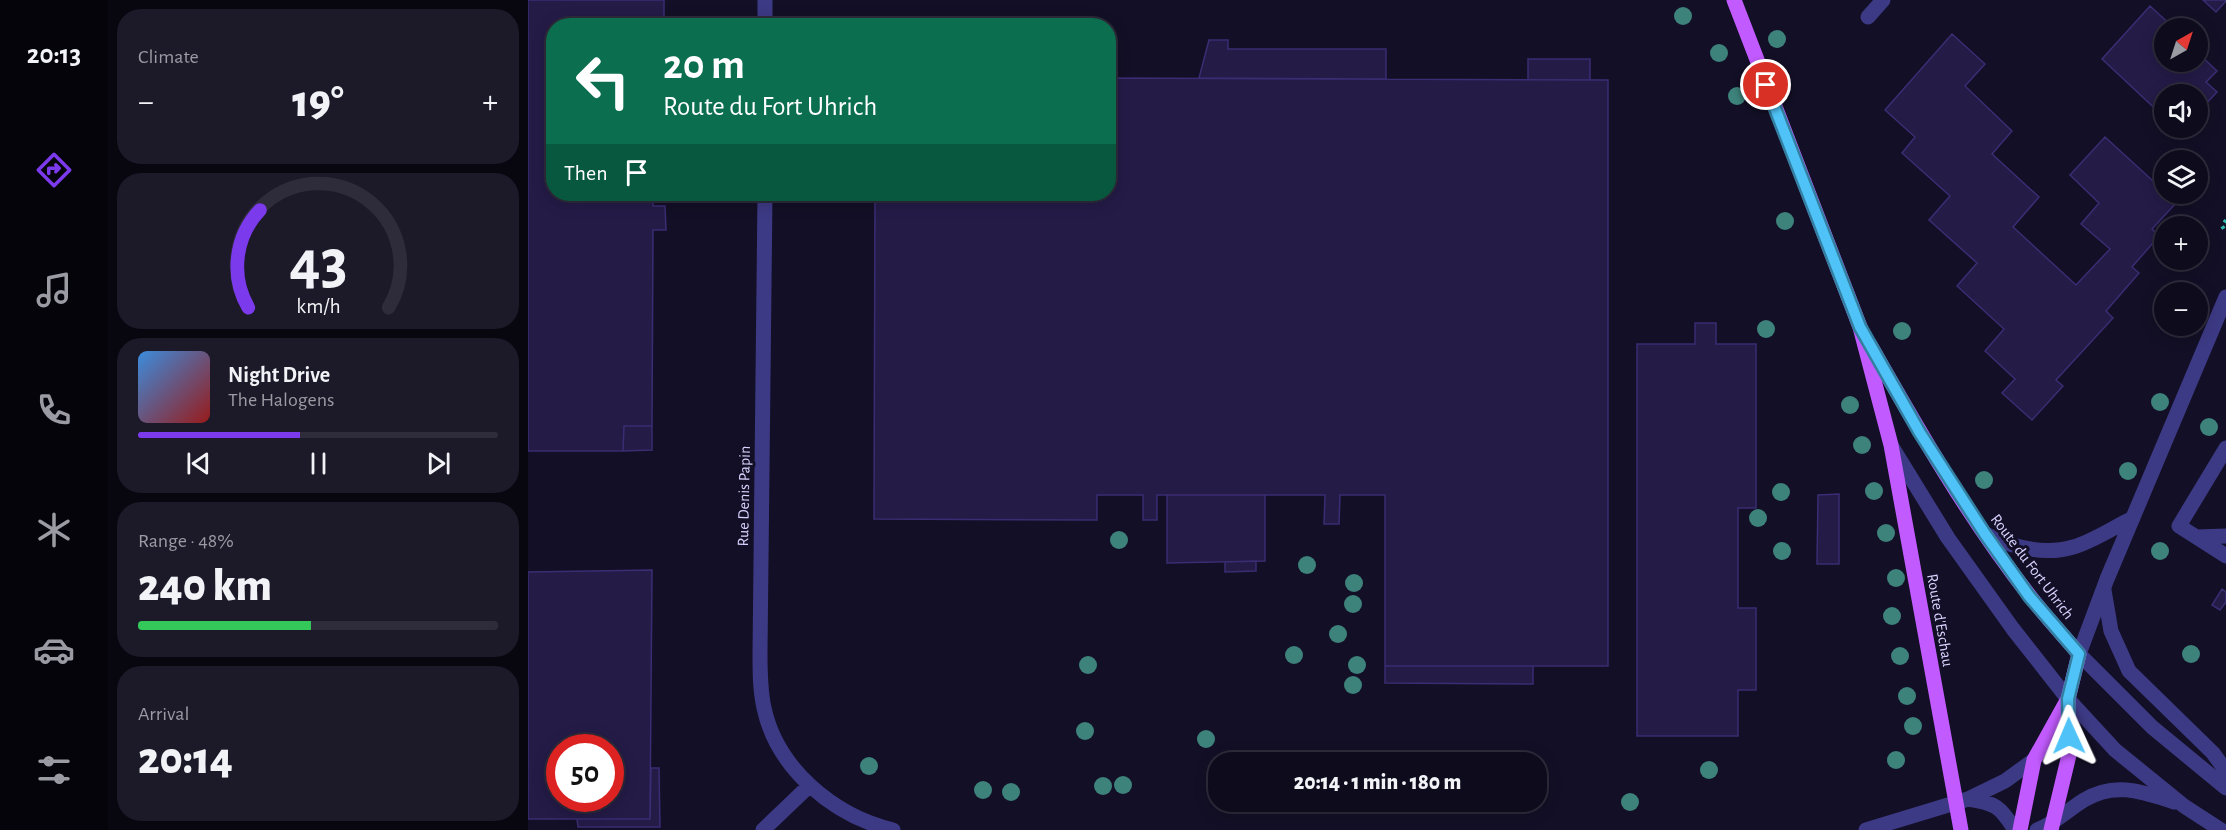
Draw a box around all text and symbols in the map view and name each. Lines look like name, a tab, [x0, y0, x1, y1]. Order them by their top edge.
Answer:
north arrow	[2154, 18, 2208, 72]
map controls	[2154, 18, 2208, 336]
text: 20:13	[27, 41, 81, 68]
icon: left	[564, 42, 642, 120]
text: 20 m	[663, 44, 745, 86]
text: Climate	[138, 47, 199, 67]
pin	[1740, 59, 1791, 110]
icon: arrive	[1749, 68, 1782, 101]
text: 19°	[292, 80, 344, 125]
button: sound	[2154, 84, 2208, 138]
text: −	[138, 86, 154, 119]
text: +	[482, 86, 498, 119]
text: Route du Fort Uhrich	[663, 93, 877, 120]
icon: directions	[33, 149, 75, 191]
button: layers	[2154, 150, 2208, 204]
icon: arrive	[620, 156, 653, 189]
text: Then	[564, 162, 608, 184]
button: +	[2154, 216, 2208, 270]
text: 43	[289, 232, 347, 294]
icon: music	[33, 269, 75, 311]
button: −	[2154, 282, 2208, 336]
text: km/h	[296, 296, 340, 317]
text: Night Drive	[228, 364, 330, 386]
icon: phone	[33, 389, 75, 431]
text: The Halogens	[228, 390, 334, 410]
street label: Rue Denis Papin	[735, 446, 753, 547]
icon: previous	[182, 447, 215, 480]
icon: pause	[302, 447, 335, 480]
icon: next	[422, 447, 455, 480]
icon: climate	[33, 509, 75, 551]
street label: Route du Fort Uhrich	[1988, 511, 2077, 622]
text: Range · 48%	[138, 531, 234, 551]
text: 240 km	[138, 564, 272, 609]
street label: Route d'Eschau	[1924, 573, 1956, 668]
icon: car	[33, 629, 75, 671]
text: Arrival	[138, 704, 189, 724]
position arrow	[2037, 704, 2101, 768]
speed limit sign: 50	[546, 734, 624, 812]
text: 20:14	[138, 737, 233, 782]
icon: filters	[33, 749, 75, 791]
text: 20:14 · 1 min · 180 m	[1294, 771, 1461, 793]

